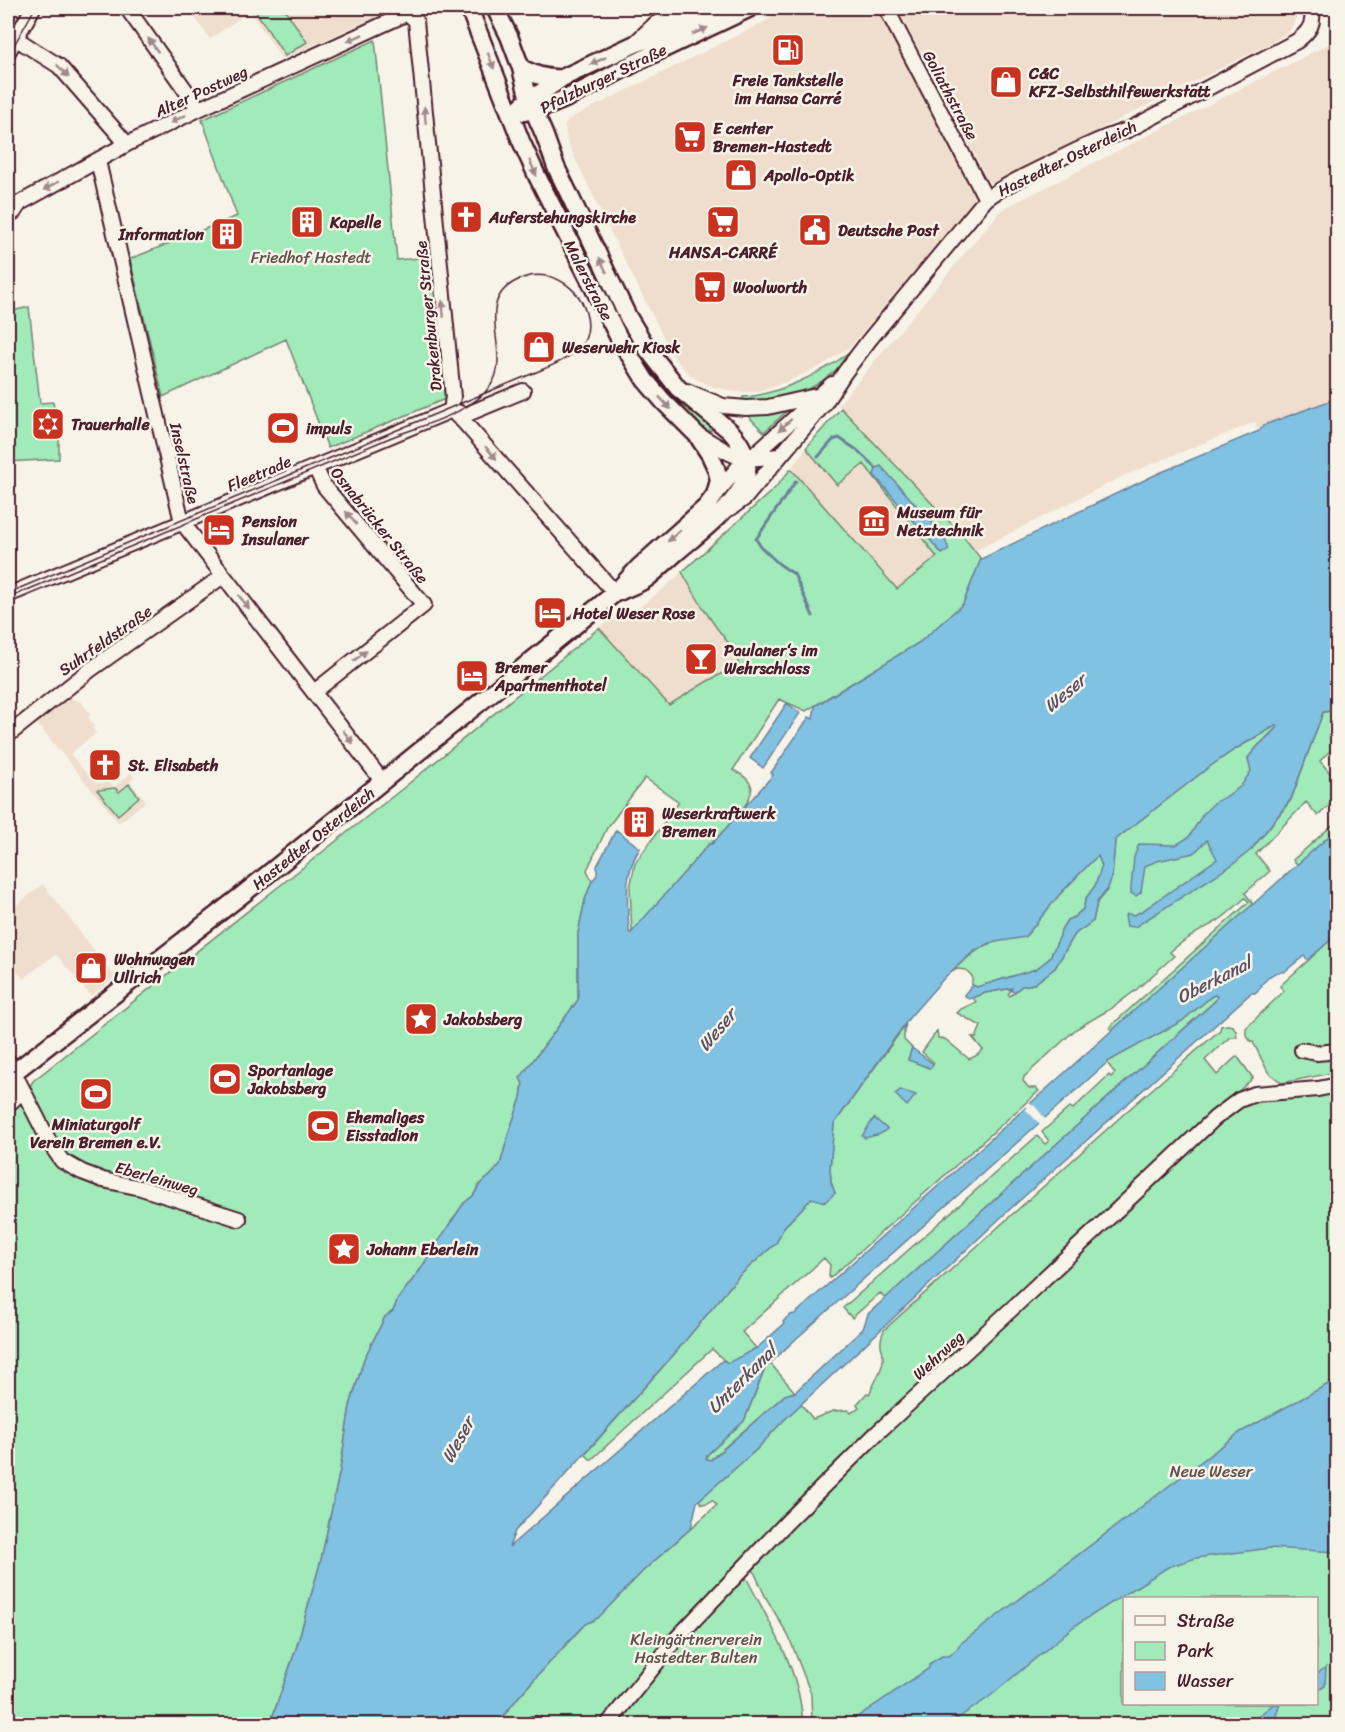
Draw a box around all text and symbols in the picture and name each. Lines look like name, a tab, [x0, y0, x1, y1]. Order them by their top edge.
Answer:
one-way arrow	[692, 26, 709, 35]
fuel station icon: Freie Tankstelle im Hansa Carré	[770, 32, 806, 68]
one-way arrow	[347, 33, 364, 42]
street label: Pfalzburger Straße	[535, 35, 672, 122]
one-way arrow	[147, 37, 159, 53]
street label: Goliathstraße	[915, 45, 987, 146]
one-way arrow	[486, 52, 496, 70]
one-way arrow	[590, 56, 607, 65]
street label: Alter Postweg	[149, 57, 253, 126]
place label: C&C KFZ-Selbsthilfewerkstatt	[1028, 59, 1211, 106]
one-way arrow	[56, 64, 70, 79]
shop icon: C&C KFZ-Selbsthilfewerkstatt	[988, 64, 1024, 100]
place label: Freie Tankstelle im Hansa Carré	[732, 66, 844, 113]
one-way arrow	[420, 105, 430, 124]
street label: Hastedter Osterdeich	[993, 112, 1142, 205]
place label: E center Bremen-Hastedt	[713, 114, 832, 161]
one-way arrow	[170, 115, 187, 124]
supermarket icon: E center Bremen-Hastedt	[672, 119, 708, 155]
shop icon: Apollo-Optik	[723, 157, 759, 193]
one-way arrow	[528, 160, 538, 178]
place label: Apollo-Optik	[763, 161, 855, 190]
one-way arrow	[42, 181, 59, 191]
church icon: Auferstehungskirche	[448, 199, 484, 235]
place label: Auferstehungskirche	[488, 203, 636, 232]
building icon: Kapelle	[289, 204, 325, 240]
supermarket icon: HANSA-CARRÉ	[705, 204, 741, 240]
place label: Kapelle	[329, 208, 382, 237]
public building icon: Deutsche Post	[797, 212, 833, 248]
building icon: Information	[209, 216, 245, 252]
place label: Deutsche Post	[838, 216, 940, 245]
place label: Information	[118, 220, 204, 249]
street label: Malerstraße	[556, 235, 621, 326]
place label: HANSA-CARRÉ	[668, 238, 778, 267]
street label: Drakenburger Straße	[406, 239, 451, 393]
park label: Friedhof Hastedt	[251, 243, 371, 272]
one-way arrow	[598, 256, 608, 273]
supermarket icon: Woolworth	[692, 269, 728, 305]
place label: Woolworth	[733, 273, 808, 302]
one-way arrow	[438, 299, 448, 318]
shop icon: Weserwehr Kiosk	[521, 329, 557, 365]
place label: Weserwehr Kiosk	[562, 333, 680, 362]
one-way arrow	[658, 395, 672, 410]
synagogue icon: Trauerhalle	[30, 406, 66, 442]
place label: Trauerhalle	[71, 410, 150, 439]
sports icon: impuls	[265, 410, 301, 446]
place label: impuls	[306, 414, 352, 443]
one-way arrow	[778, 418, 793, 432]
street label: Inselstraße	[161, 419, 208, 507]
one-way arrow	[484, 445, 497, 460]
street label: Fleetrade	[222, 447, 296, 500]
street label: Osnabrücker Straße	[323, 460, 436, 591]
place label: Museum für Netztechnik	[896, 498, 984, 545]
museum icon: Museum für Netztechnik	[856, 503, 892, 539]
place label: Pension Insulaner	[241, 507, 310, 554]
one-way arrow	[345, 511, 358, 526]
hotel icon: Pension Insulaner	[201, 512, 237, 548]
one-way arrow	[667, 529, 682, 542]
one-way arrow	[237, 594, 249, 609]
hotel icon: Hotel Weser Rose	[532, 595, 568, 631]
street label: Suhrfeldstraße	[52, 597, 158, 684]
place label: Hotel Weser Rose	[572, 599, 695, 628]
place label: Paulaner‘s im Wehrschloss	[724, 636, 818, 683]
bar icon: Paulaner‘s im Wehrschloss	[683, 641, 719, 677]
one-way arrow	[352, 650, 367, 662]
place label: Bremer Apartmenthotel	[494, 653, 608, 700]
hotel icon: Bremer Apartmenthotel	[454, 658, 490, 694]
water label: Weser	[1036, 663, 1096, 721]
one-way arrow	[342, 729, 355, 745]
church icon: St. Elisabeth	[87, 747, 123, 783]
place label: St. Elisabeth	[127, 751, 219, 780]
street label: Hastedter Osterdeich	[245, 779, 381, 897]
place label: Weserkraftwerk Bremen	[662, 799, 776, 846]
building icon: Weserkraftwerk Bremen	[621, 804, 657, 840]
place label: Wohnwagen Ullrich	[114, 945, 195, 992]
water label: Oberkanal	[1171, 946, 1261, 1013]
shop icon: Wohnwagen Ullrich	[73, 950, 109, 986]
water label: Weser	[689, 999, 747, 1059]
place icon: Jakobsberg	[403, 1001, 439, 1037]
place label: Jakobsberg	[443, 1005, 522, 1034]
place label: Sportanlage Jakobsberg	[247, 1056, 334, 1103]
sports icon: Sportanlage Jakobsberg	[207, 1061, 243, 1097]
sports icon: Miniaturgolf Verein Bremen e.V.	[78, 1076, 114, 1112]
place label: Ehemaliges Eisstadion	[346, 1103, 425, 1150]
sports icon: Ehemaliges Eisstadion	[305, 1108, 341, 1144]
place label: Miniaturgolf Verein Bremen e.V.	[30, 1110, 162, 1157]
street label: Eberleinweg	[112, 1153, 202, 1204]
place icon: Johann Eberlein	[326, 1231, 362, 1267]
place label: Johann Eberlein	[366, 1235, 479, 1264]
street label: Wehrweg	[905, 1323, 971, 1387]
water label: Unterkanal	[699, 1334, 787, 1422]
water label: Weser	[432, 1408, 485, 1469]
park label: Neue Weser	[1170, 1457, 1254, 1486]
legend	[1123, 1597, 1318, 1705]
text: Straße	[1177, 1605, 1234, 1637]
park label: Kleingärtnerverein Hastedter Bulten	[630, 1625, 762, 1672]
text: Park	[1177, 1635, 1214, 1667]
text: Wasser	[1177, 1665, 1235, 1697]

